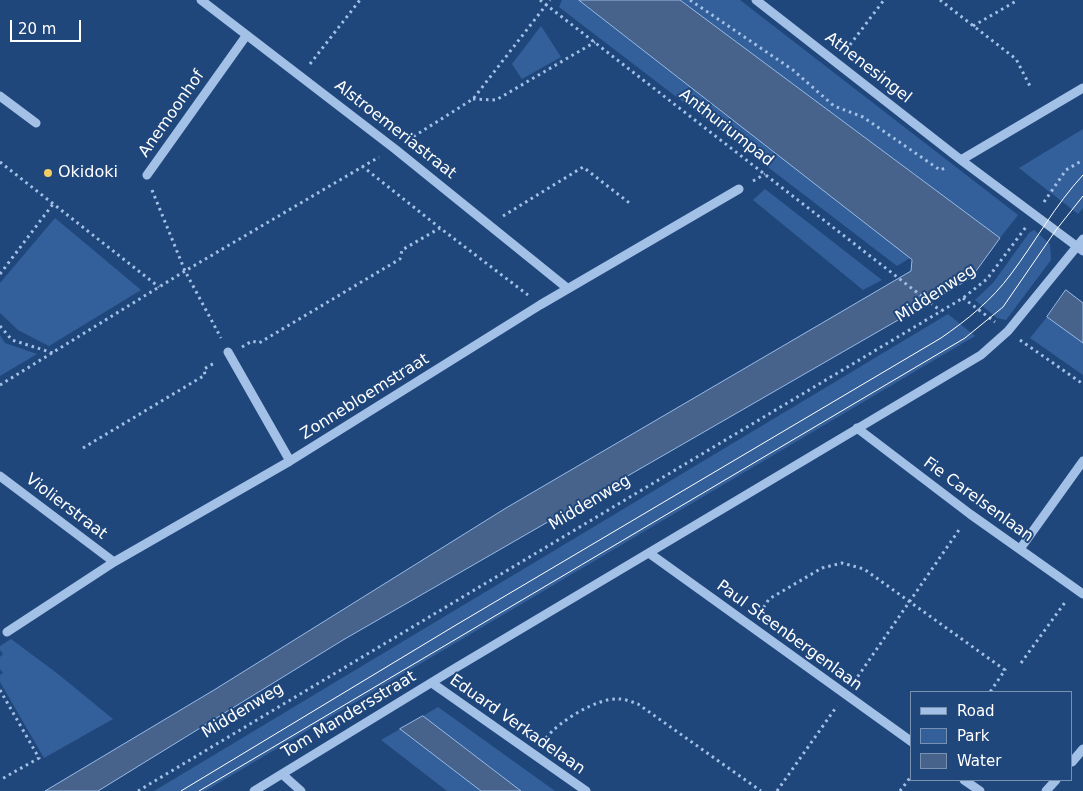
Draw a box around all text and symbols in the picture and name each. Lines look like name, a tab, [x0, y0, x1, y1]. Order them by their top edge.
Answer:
scale bar	[12, 10, 84, 42]
text: 20 m	[18, 20, 56, 38]
street label: Athenesingel	[821, 28, 915, 108]
street label: Anemoonhof	[135, 67, 209, 161]
street label: Alstroemeriastraat	[330, 77, 460, 183]
street label: Anthuriumpad	[675, 85, 777, 171]
place label: Okidoki	[58, 163, 118, 183]
marker: Okidoki	[42, 167, 54, 179]
street label: Middenweg	[892, 261, 980, 327]
street label: Zonnebloemstraat	[297, 350, 433, 444]
street label: Fie Carelsenlaan	[919, 454, 1037, 546]
street label: Violierstraat	[21, 470, 111, 544]
street label: Middenweg	[546, 471, 634, 535]
street label: Paul Steenbergenlaan	[712, 577, 866, 695]
street label: Tom Mandersstraat	[278, 667, 420, 763]
street label: Eduard Verkadelaan	[446, 671, 588, 779]
street label: Middenweg	[199, 679, 287, 743]
legend	[910, 691, 1073, 781]
text: Road	[957, 702, 995, 720]
text: Park	[957, 727, 989, 745]
text: Water	[957, 752, 1001, 770]

